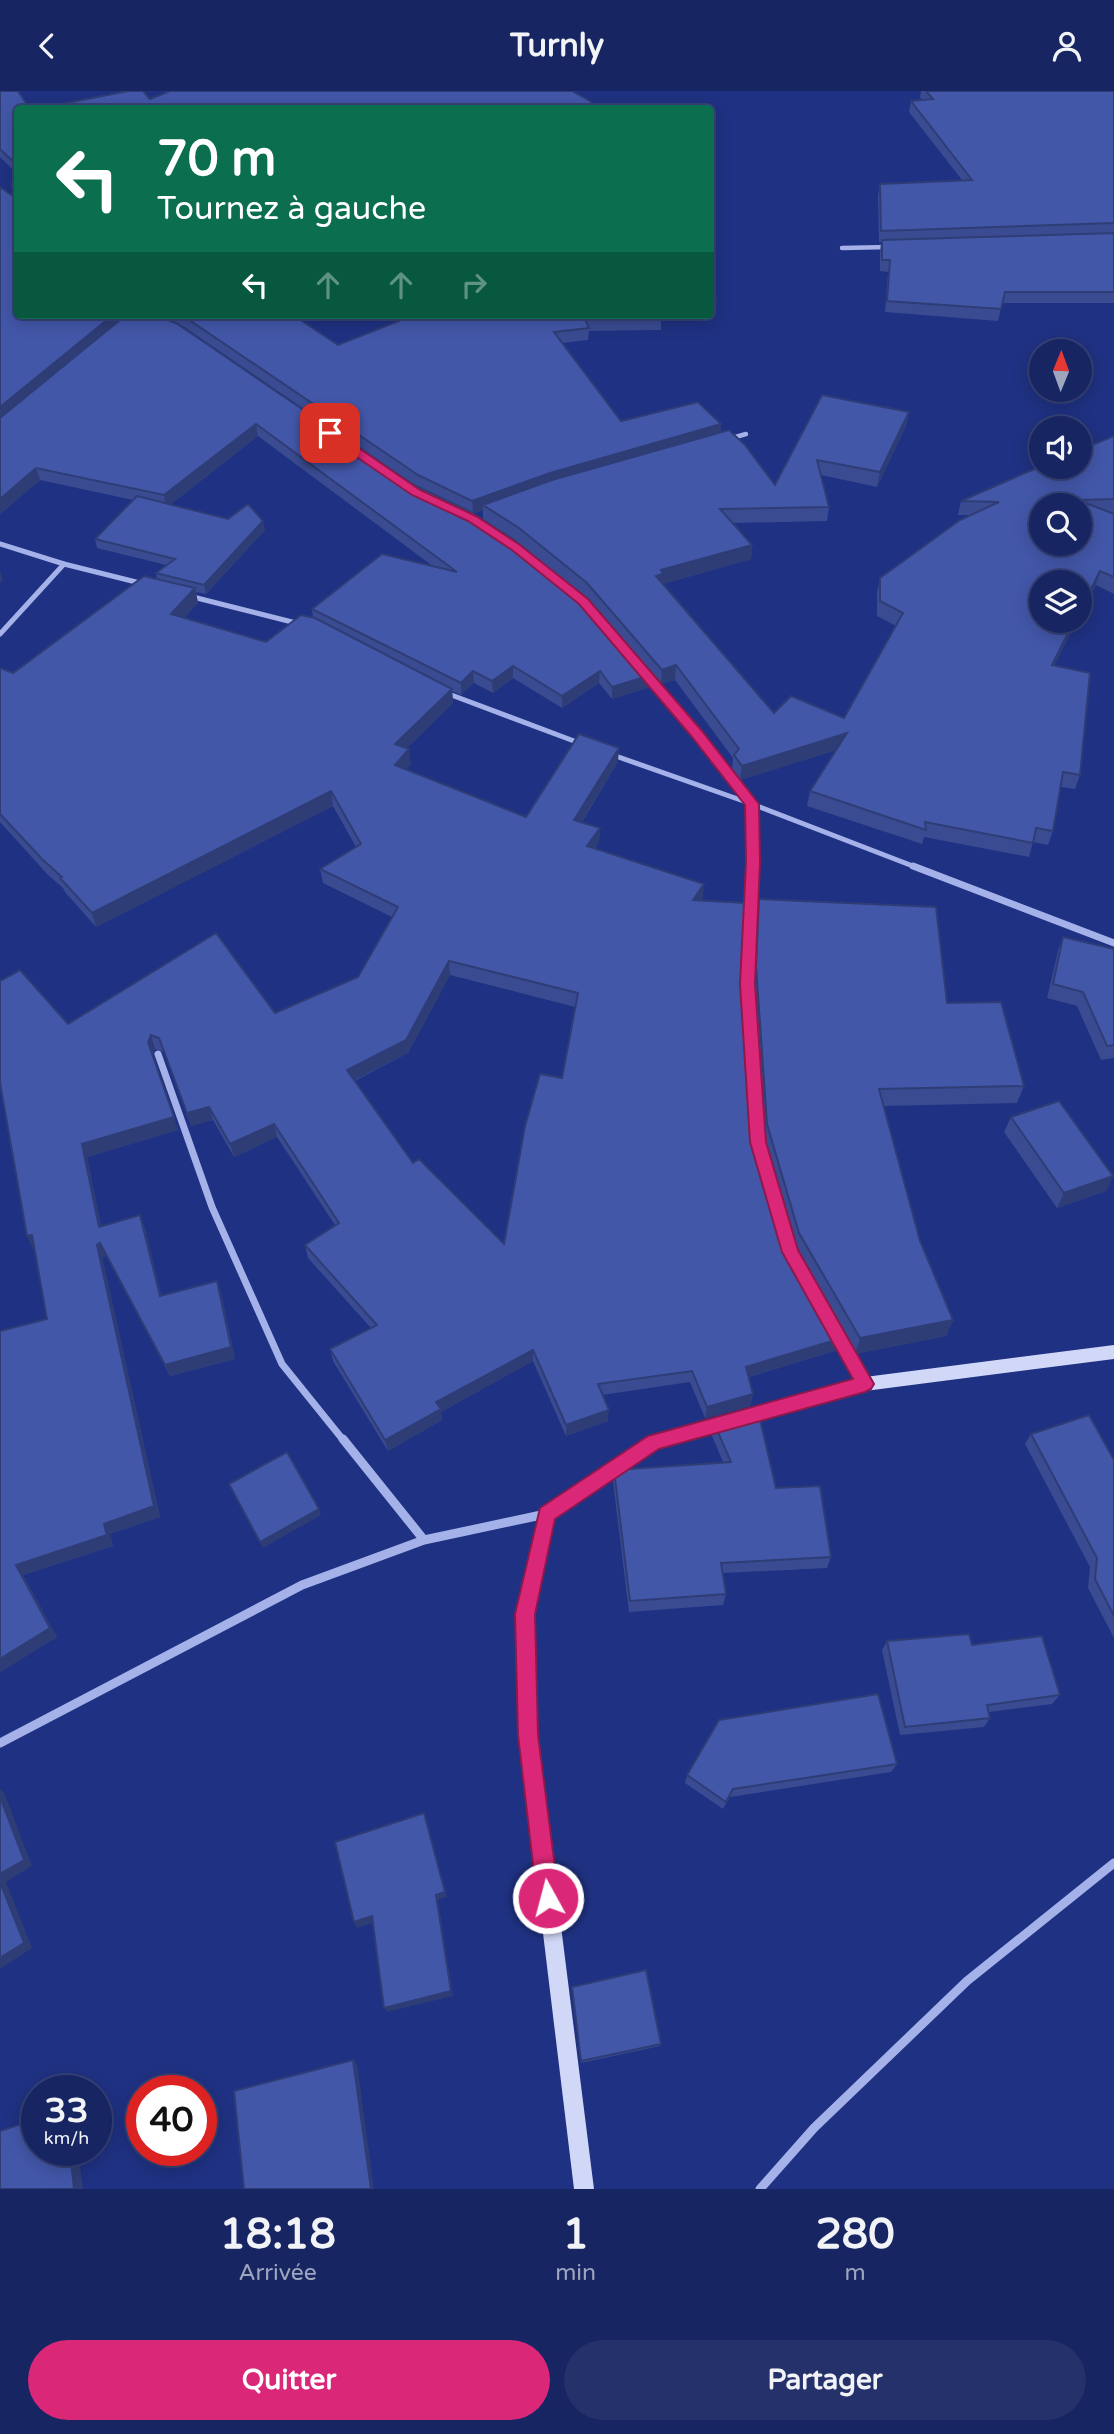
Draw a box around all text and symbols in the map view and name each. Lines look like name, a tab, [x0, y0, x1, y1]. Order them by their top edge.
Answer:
icon: back	[28, 27, 66, 65]
text: Turnly	[510, 27, 604, 65]
icon: person	[1048, 27, 1086, 65]
text: 70 m	[157, 130, 276, 189]
icon: left	[42, 133, 133, 224]
text: Tournez à gauche	[157, 190, 426, 228]
icon: left	[236, 266, 274, 304]
icon: ahead	[309, 266, 347, 304]
icon: ahead	[382, 266, 420, 304]
icon: right	[455, 266, 493, 304]
north arrow	[1029, 339, 1092, 403]
map controls	[1029, 339, 1092, 633]
pin	[300, 403, 360, 463]
icon: arrive	[311, 414, 349, 452]
button: sound	[1029, 416, 1092, 479]
button: search	[1029, 493, 1092, 556]
button: layers	[1029, 570, 1092, 633]
position arrow	[511, 1861, 585, 1935]
speed limit sign: 40	[126, 2075, 217, 2166]
text: 33	[45, 2090, 88, 2132]
text: km/h	[44, 2127, 89, 2149]
text: 18:18	[219, 2209, 336, 2260]
text: 1	[562, 2209, 589, 2260]
text: 280	[815, 2209, 895, 2260]
text: Arrivée	[238, 2259, 317, 2287]
text: min	[555, 2259, 596, 2287]
text: m	[844, 2259, 866, 2287]
button: Quitter	[28, 2340, 550, 2420]
button: Partager	[564, 2340, 1086, 2420]

